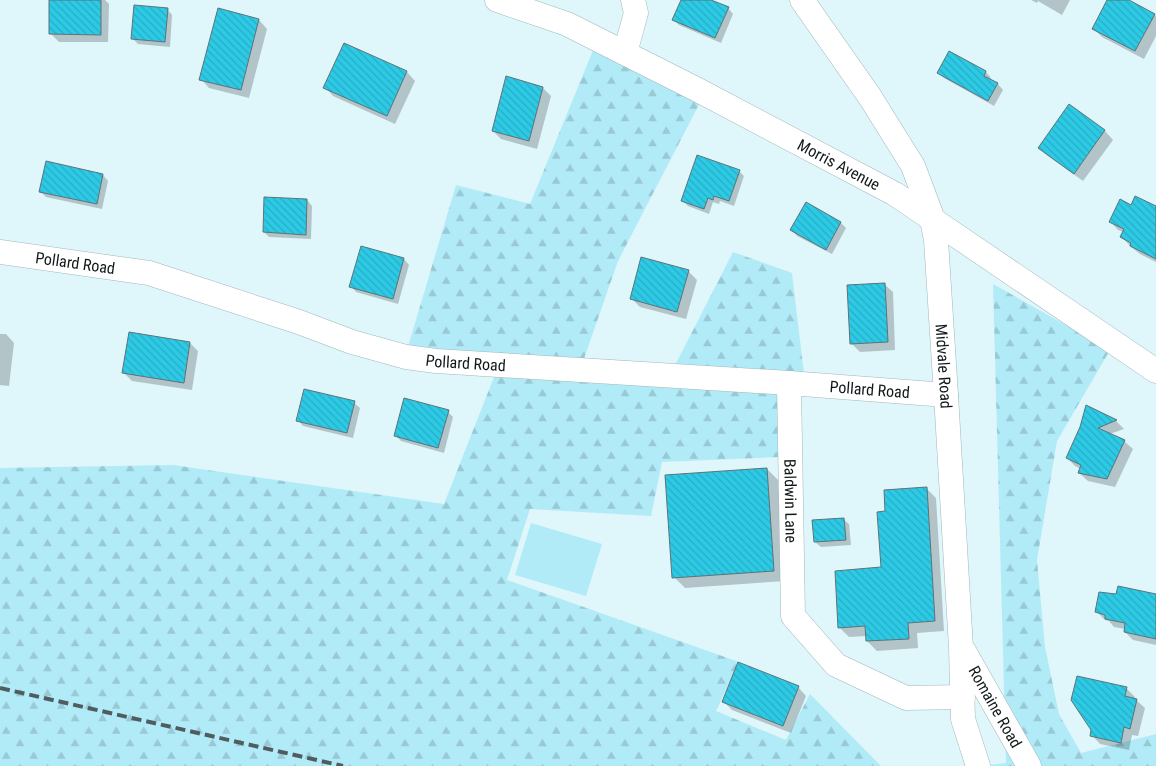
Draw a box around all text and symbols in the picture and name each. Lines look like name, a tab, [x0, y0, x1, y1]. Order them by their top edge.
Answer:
street label: Morris Avenue	[794, 135, 883, 194]
street label: Pollard Road	[34, 248, 116, 278]
street label: Midvale Road	[932, 323, 956, 409]
street label: Pollard Road	[424, 350, 506, 375]
street label: Pollard Road	[829, 377, 911, 402]
street label: Baldwin Lane	[781, 459, 801, 543]
street label: Romaine Road	[965, 662, 1026, 751]

